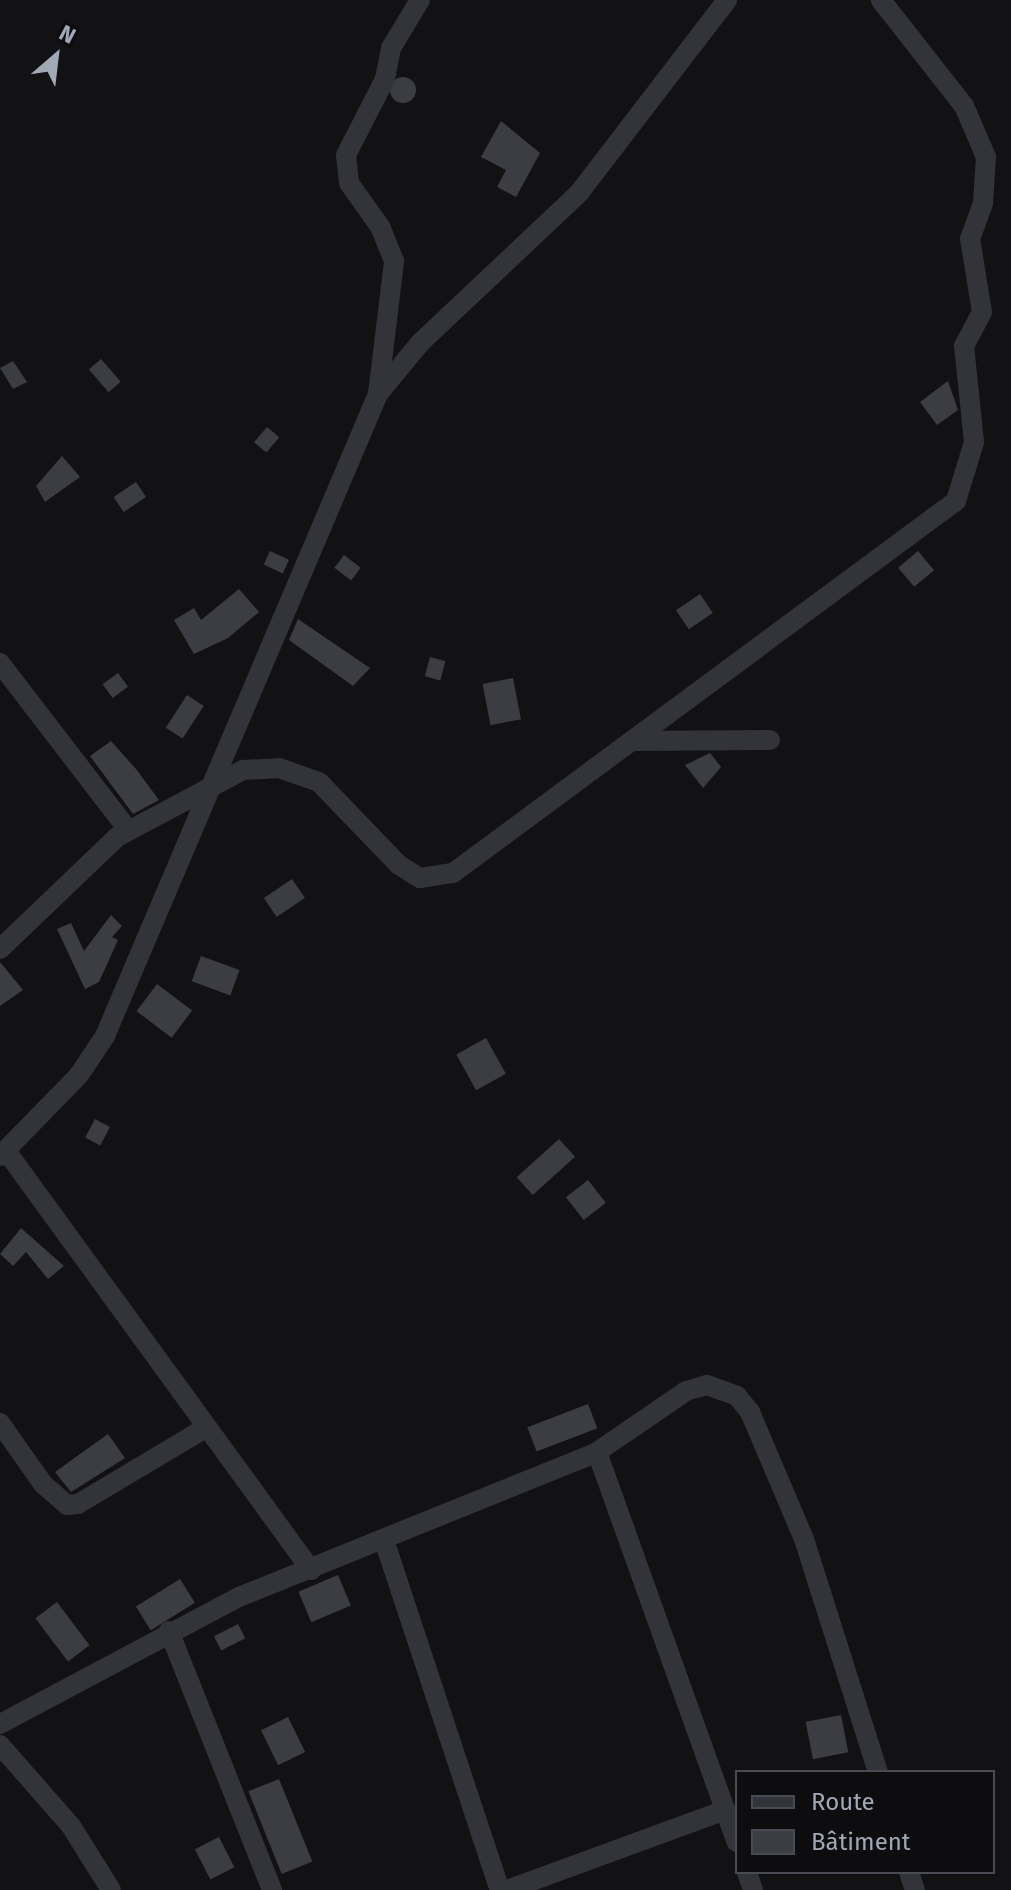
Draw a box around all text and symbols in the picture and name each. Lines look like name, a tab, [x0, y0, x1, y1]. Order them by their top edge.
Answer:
north arrow	[16, 16, 96, 96]
text: N	[55, 19, 80, 50]
legend	[735, 1770, 995, 1874]
text: Route	[811, 1788, 875, 1816]
text: Bâtiment	[811, 1828, 910, 1856]

